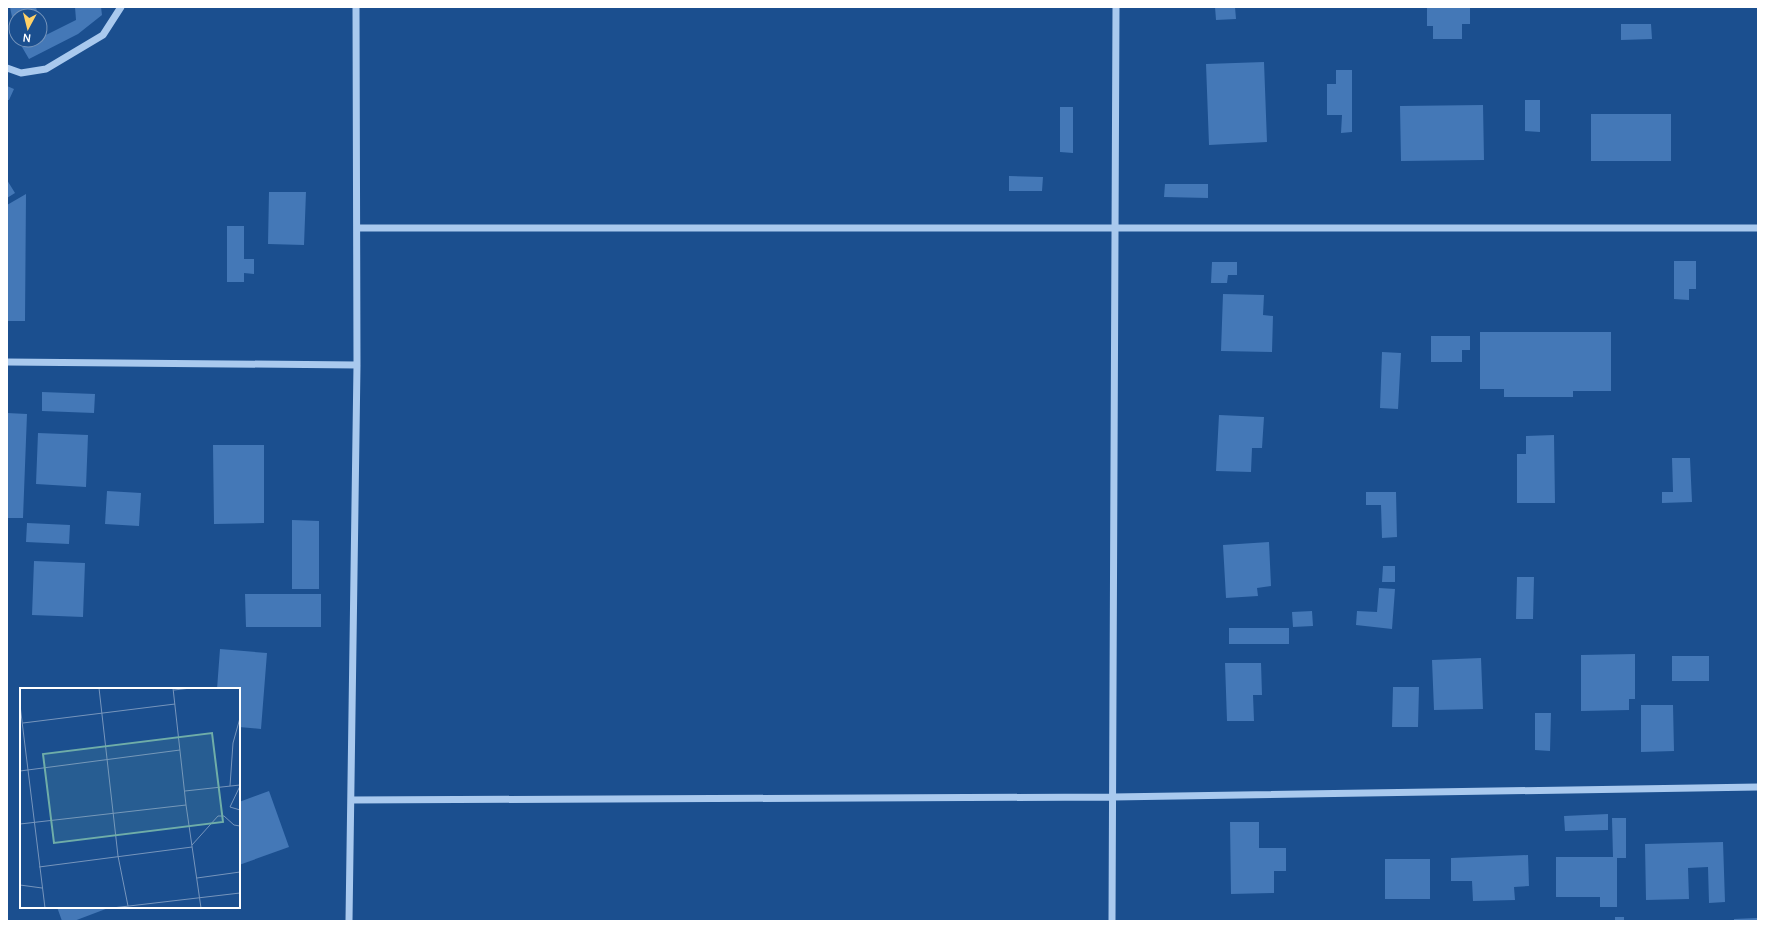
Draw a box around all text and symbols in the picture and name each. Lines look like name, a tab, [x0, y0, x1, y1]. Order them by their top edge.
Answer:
north arrow	[8, 8, 48, 48]
text: N	[22, 30, 32, 46]
inset map	[20, 688, 240, 908]

